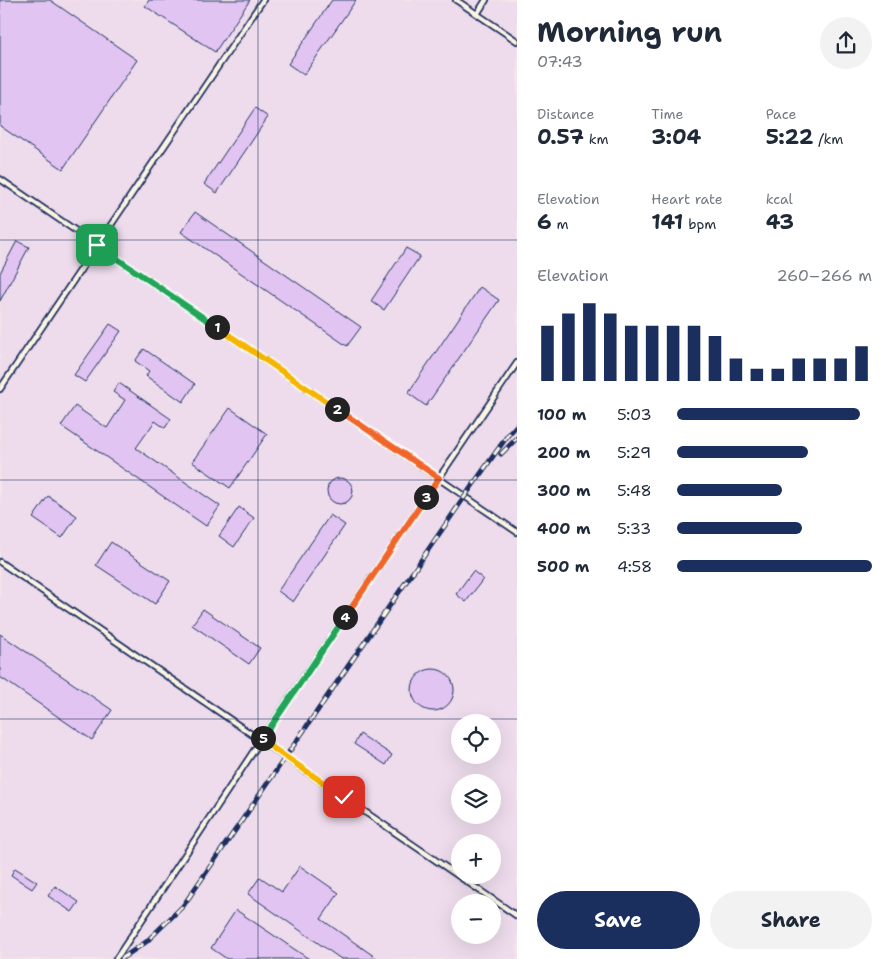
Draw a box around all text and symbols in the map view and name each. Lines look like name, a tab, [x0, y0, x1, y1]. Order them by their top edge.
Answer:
text: Morning run	[537, 13, 722, 51]
button: share	[820, 17, 872, 69]
text: 07:43	[537, 51, 583, 72]
text: Distance	[537, 105, 594, 123]
text: Time	[651, 105, 683, 123]
text: Pace	[766, 105, 796, 123]
text: 0.57	[537, 123, 584, 151]
text: 3:04	[651, 123, 701, 151]
text: 5:22	[766, 123, 814, 151]
text: km	[584, 130, 609, 148]
text: /km	[814, 130, 843, 148]
text: Elevation	[537, 190, 600, 208]
text: Heart rate	[651, 190, 723, 208]
text: kcal	[766, 190, 793, 208]
text: 6	[537, 208, 552, 236]
text: 141	[651, 208, 683, 236]
text: 43	[766, 208, 794, 236]
text: m	[552, 215, 569, 233]
text: bpm	[683, 215, 716, 233]
pin	[76, 224, 118, 266]
icon: arrive	[83, 231, 111, 259]
text: Elevation	[537, 265, 609, 286]
text: 260–266 m	[777, 265, 872, 286]
pin: 1	[204, 314, 230, 340]
text: 1	[214, 318, 221, 336]
pin: 2	[324, 396, 350, 422]
text: 2	[333, 400, 342, 418]
text: 100 m	[537, 404, 586, 425]
text: 5:03	[617, 404, 652, 425]
text: 200 m	[537, 442, 590, 463]
text: 5:29	[617, 442, 651, 463]
text: 300 m	[537, 480, 591, 501]
text: 5:48	[617, 480, 652, 501]
pin: 3	[414, 484, 438, 510]
text: 3	[422, 488, 431, 506]
text: 400 m	[537, 518, 591, 539]
text: 5:33	[617, 518, 651, 539]
text: 500 m	[537, 556, 589, 577]
text: 4:58	[617, 556, 652, 577]
pin: 4	[332, 604, 358, 630]
text: 4	[341, 608, 350, 626]
map controls	[451, 714, 501, 944]
button: locate	[451, 714, 501, 764]
pin: 5	[250, 726, 276, 750]
text: 5	[259, 729, 268, 747]
button: layers	[451, 774, 501, 824]
pin	[323, 776, 365, 818]
icon: check	[330, 783, 358, 811]
button: +	[451, 834, 501, 884]
button: Save	[537, 891, 700, 949]
button: Share	[710, 891, 872, 949]
button: −	[451, 894, 501, 944]

